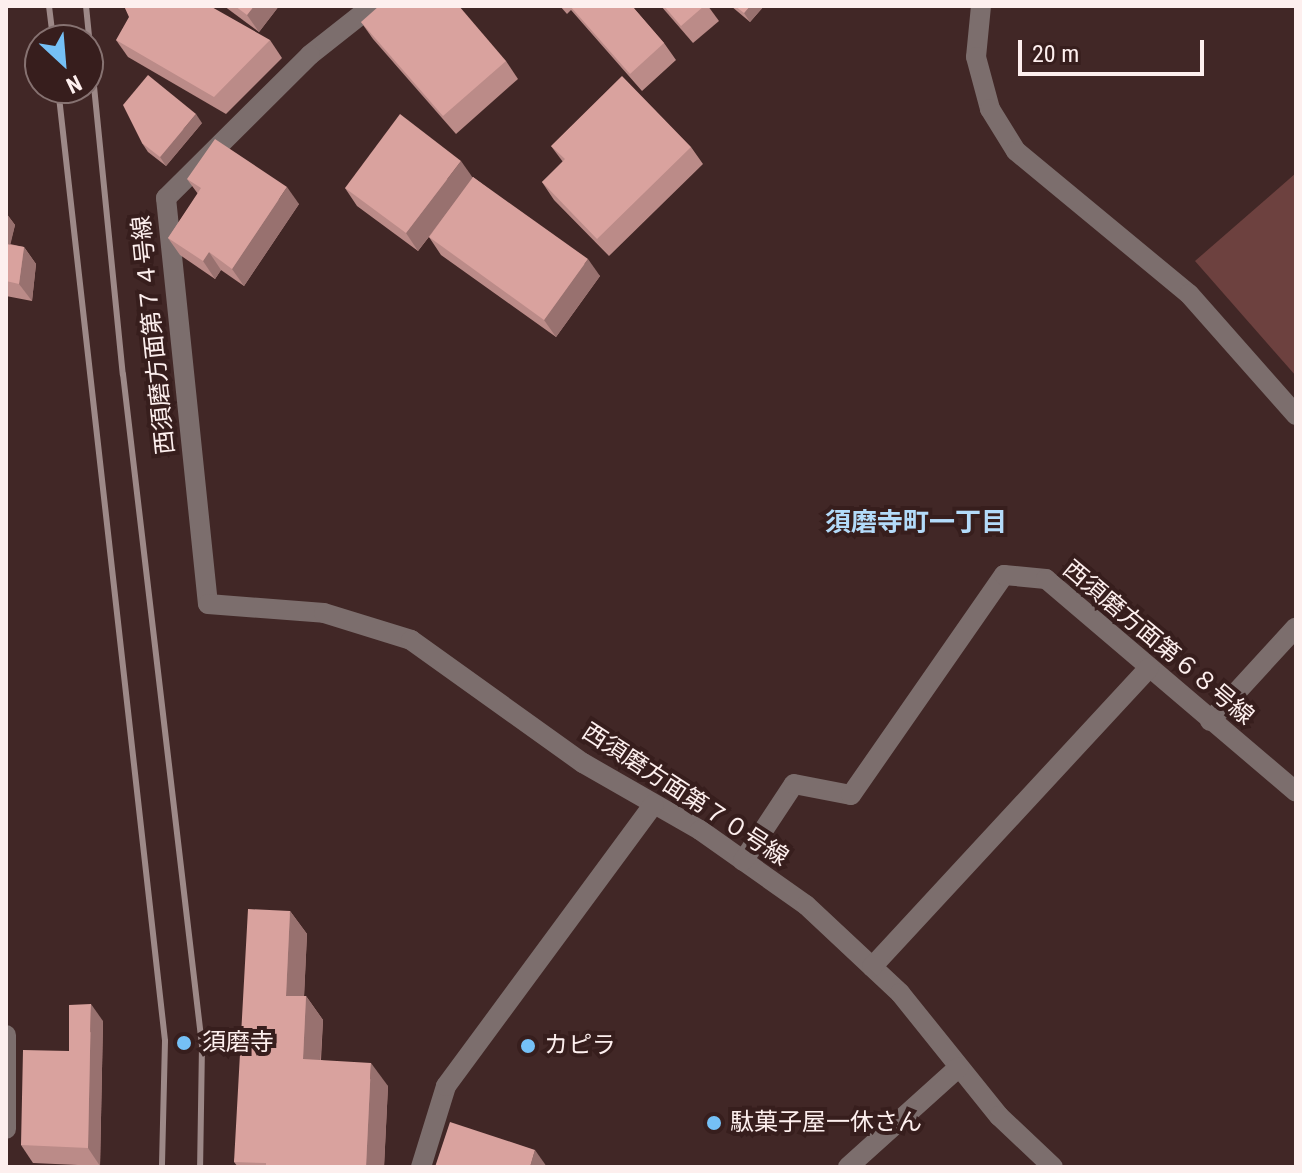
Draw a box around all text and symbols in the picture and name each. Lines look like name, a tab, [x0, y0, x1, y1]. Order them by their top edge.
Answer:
north arrow	[24, 24, 104, 104]
scale bar	[1022, 24, 1208, 74]
text: 20 m	[1032, 40, 1079, 68]
text: N	[62, 70, 85, 98]
street label: 西須磨方面第７４号線	[127, 214, 181, 456]
district label: 須磨寺町一丁目	[825, 507, 1007, 539]
street label: 西須磨方面第６８号線	[1057, 555, 1259, 731]
street label: 西須磨方面第７０号線	[577, 718, 793, 872]
place label: 須磨寺	[202, 1029, 274, 1057]
marker: 須磨寺	[173, 1032, 195, 1054]
place label: カピラ	[544, 1032, 616, 1060]
marker: カピラ	[519, 1037, 537, 1055]
place label: 駄菓子屋一休さん	[730, 1109, 922, 1137]
marker: 駄菓子屋一休さん	[705, 1114, 723, 1132]

